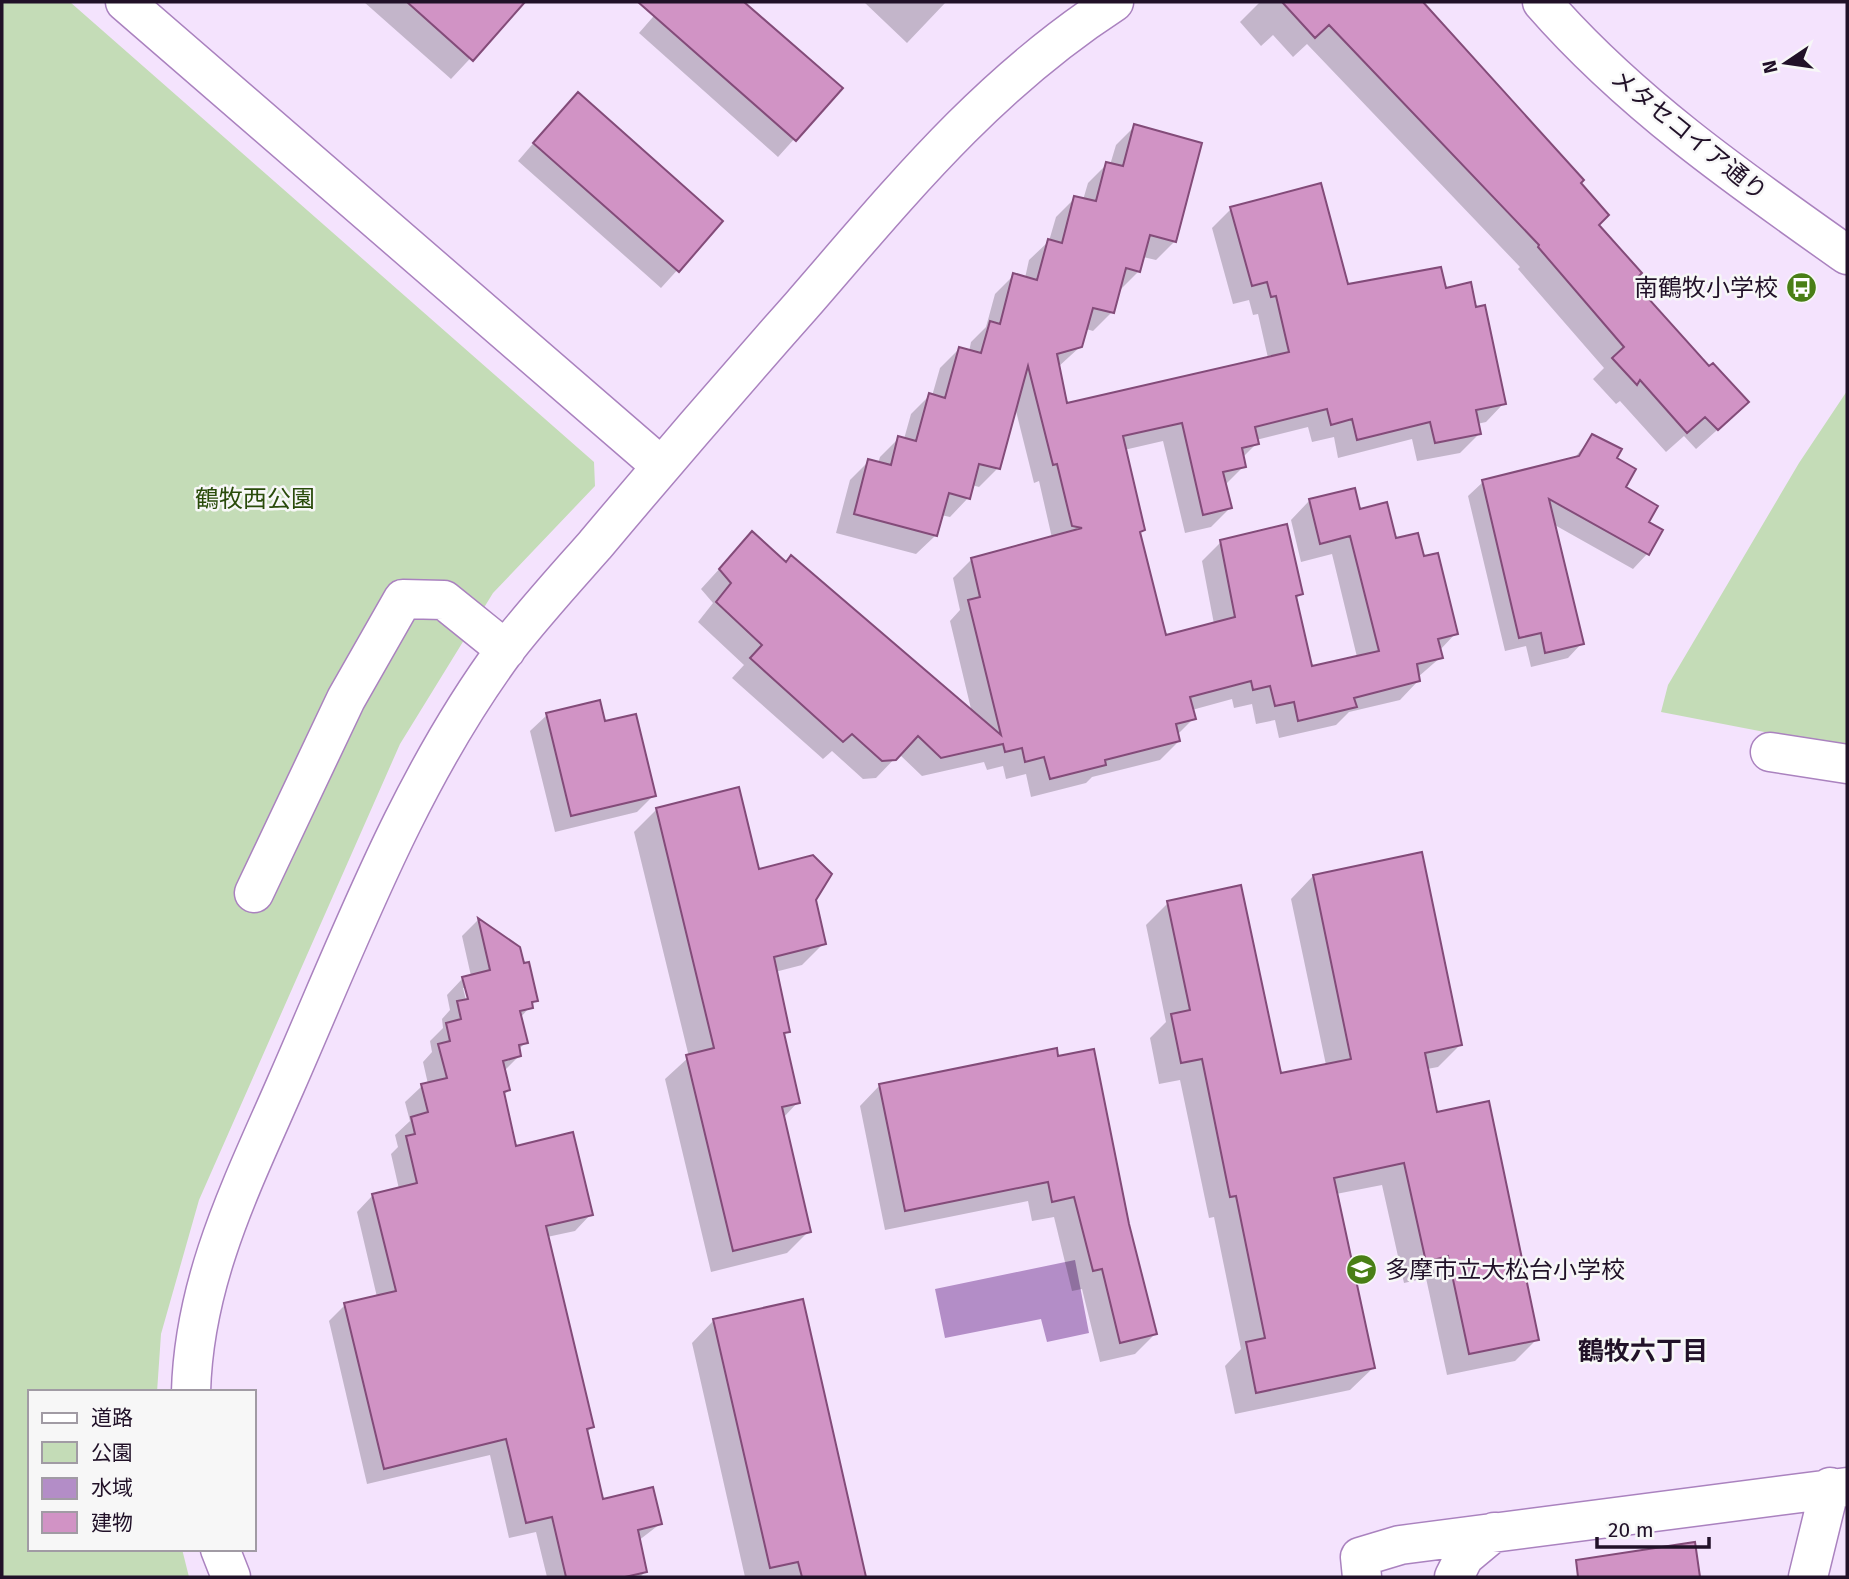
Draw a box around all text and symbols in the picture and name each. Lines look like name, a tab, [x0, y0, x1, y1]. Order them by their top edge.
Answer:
north arrow	[1751, 28, 1821, 98]
text: N	[1757, 58, 1783, 75]
street label: メタセコイア通り	[1606, 64, 1772, 206]
bus stop icon: 南鶴牧小学校	[1784, 271, 1818, 305]
place label: 南鶴牧小学校	[1634, 274, 1778, 302]
park label: 鶴牧西公園	[195, 485, 315, 513]
school or university icon: 多摩市立大松台小学校	[1345, 1253, 1379, 1287]
place label: 多摩市立大松台小学校	[1385, 1256, 1625, 1284]
district label: 鶴牧六丁目	[1578, 1336, 1708, 1367]
legend	[28, 1390, 256, 1551]
text: 道路	[91, 1405, 133, 1431]
text: 公園	[91, 1440, 133, 1466]
text: 水域	[91, 1475, 133, 1501]
scale bar	[1597, 1506, 1709, 1550]
text: 建物	[91, 1510, 133, 1536]
text: 20 m	[1608, 1517, 1654, 1543]

